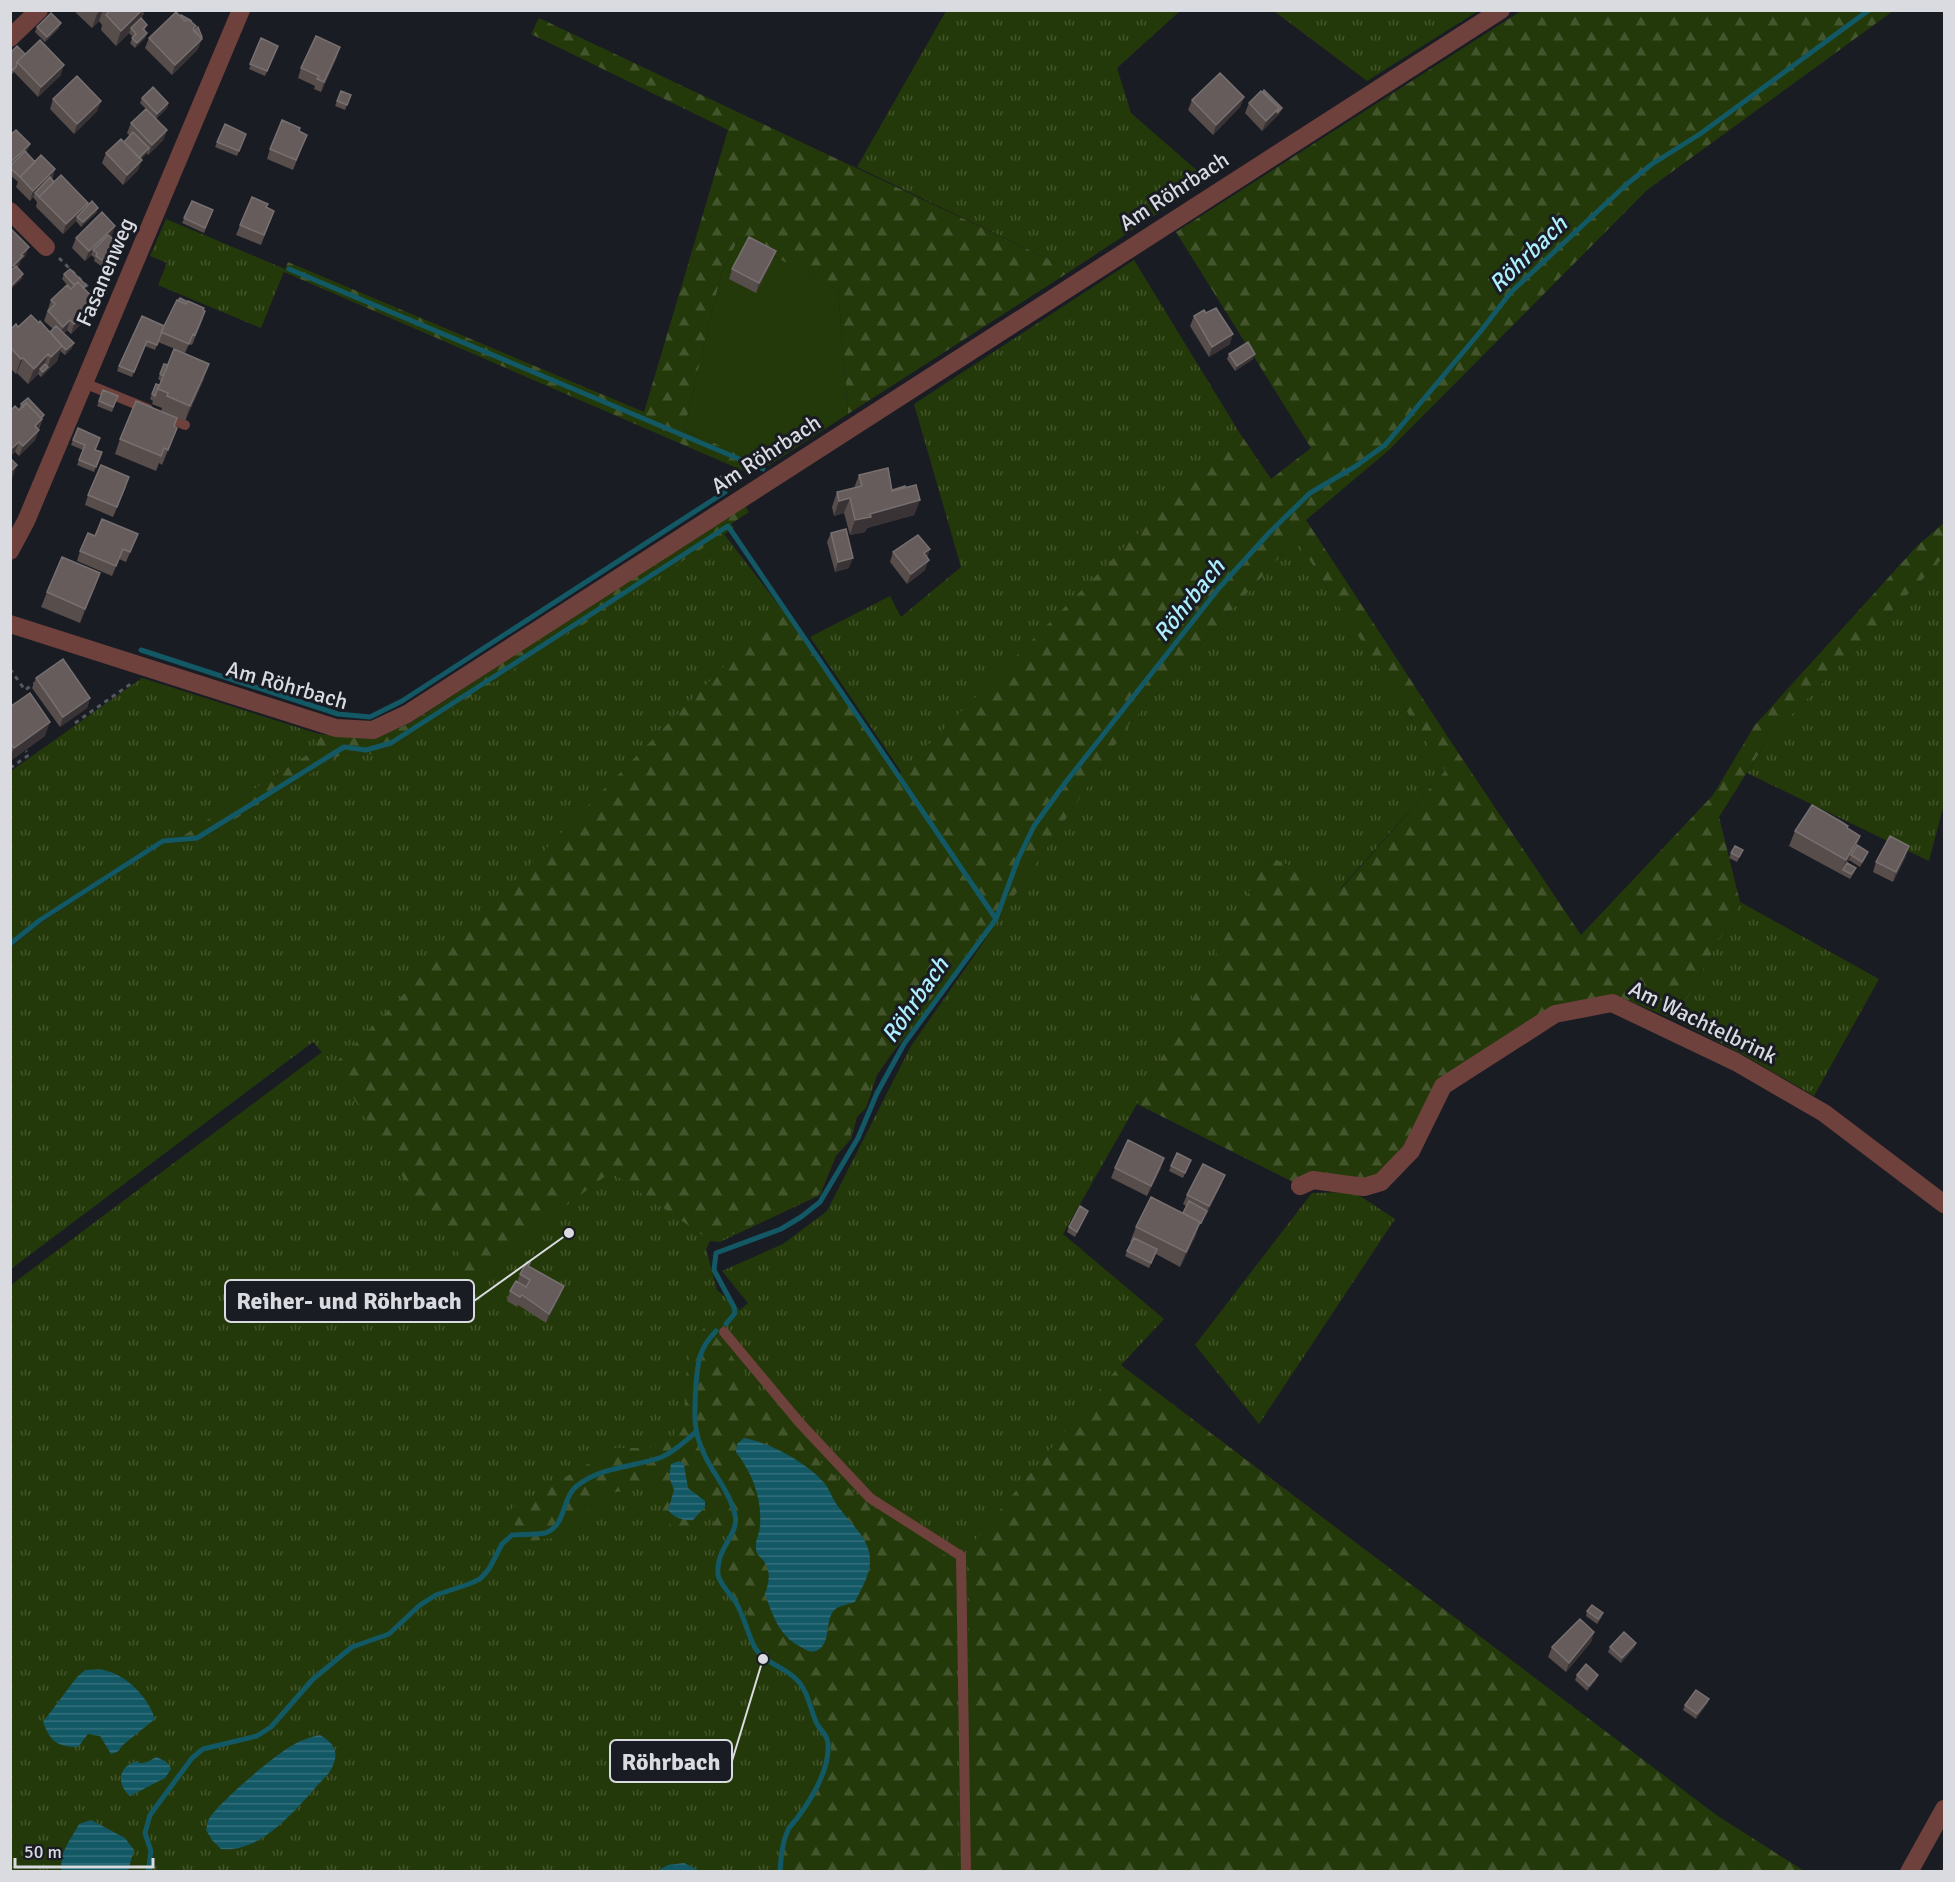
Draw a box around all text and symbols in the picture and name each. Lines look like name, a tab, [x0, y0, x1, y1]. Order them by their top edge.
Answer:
street label: Am Röhrbach	[1114, 146, 1234, 236]
water label: Röhrbach	[1482, 209, 1574, 299]
street label: Fasanenweg	[70, 214, 140, 330]
street label: Am Röhrbach	[706, 409, 826, 499]
water label: Röhrbach	[1147, 552, 1232, 647]
street label: Am Röhrbach	[223, 655, 351, 715]
water label: Röhrbach	[875, 951, 956, 1049]
street label: Am Wachtelbrink	[1625, 975, 1781, 1069]
callout: Reiher- und Röhrbach	[225, 1280, 474, 1322]
text: Reiher- und Röhrbach	[236, 1286, 462, 1316]
callout: Röhrbach	[610, 1740, 732, 1782]
text: Röhrbach	[622, 1747, 720, 1777]
scale bar	[15, 1831, 153, 1869]
text: 50 m	[24, 1841, 62, 1863]

